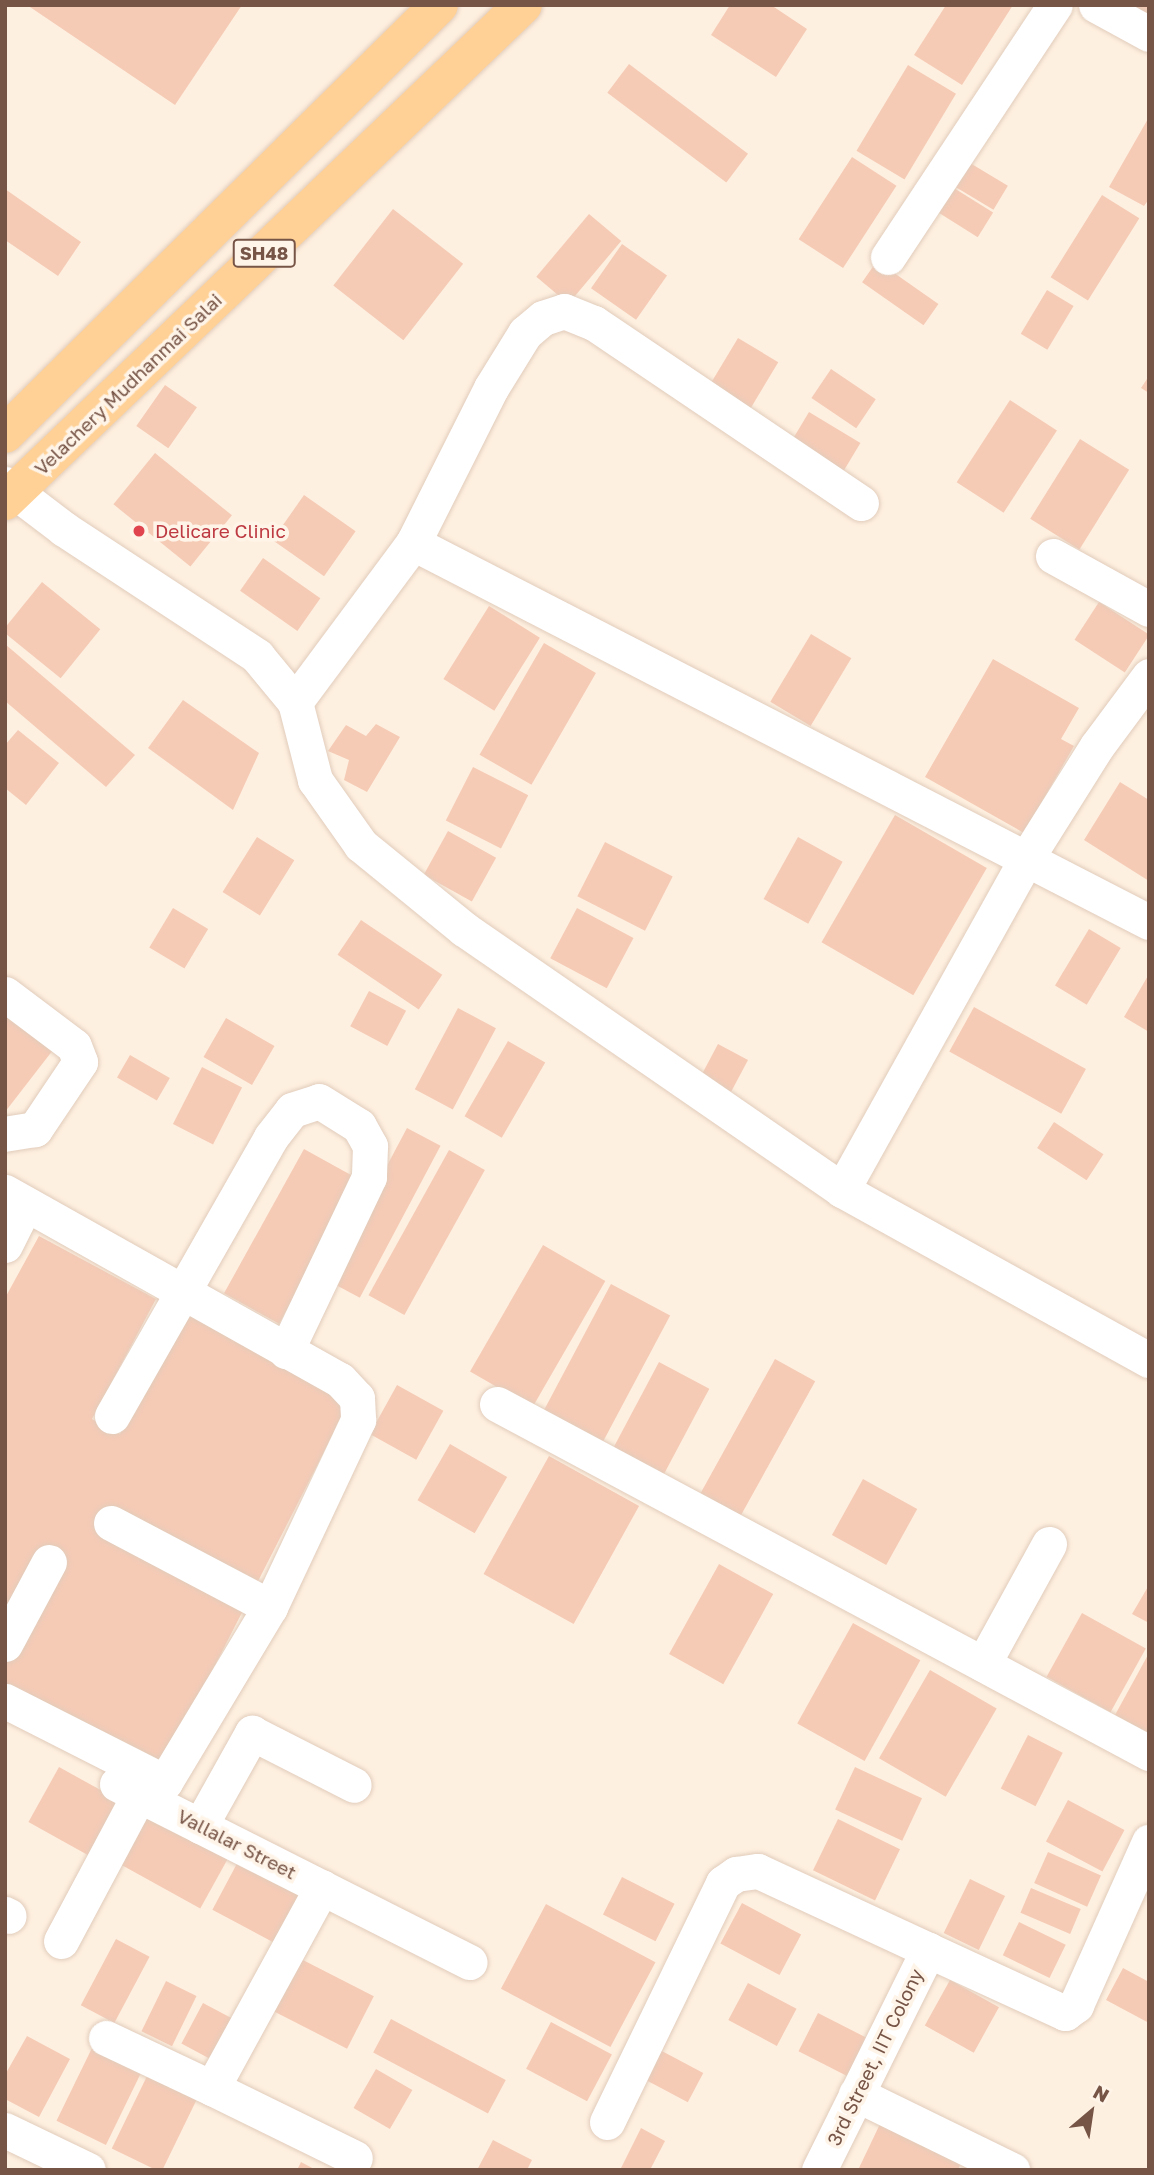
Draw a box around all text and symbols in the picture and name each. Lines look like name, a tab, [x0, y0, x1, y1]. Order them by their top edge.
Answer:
road number: SH48	[232, 239, 296, 268]
street label: Velachery Mudhanmai Salai	[30, 288, 226, 480]
place label: Delicare Clinic	[155, 520, 286, 542]
marker: Delicare Clinic	[129, 521, 149, 541]
street label: Vallalar Street	[174, 1804, 300, 1884]
street label: 3rd Street, IIT Colony	[822, 1965, 928, 2149]
north arrow	[1056, 2077, 1126, 2147]
text: N	[1090, 2080, 1113, 2107]

